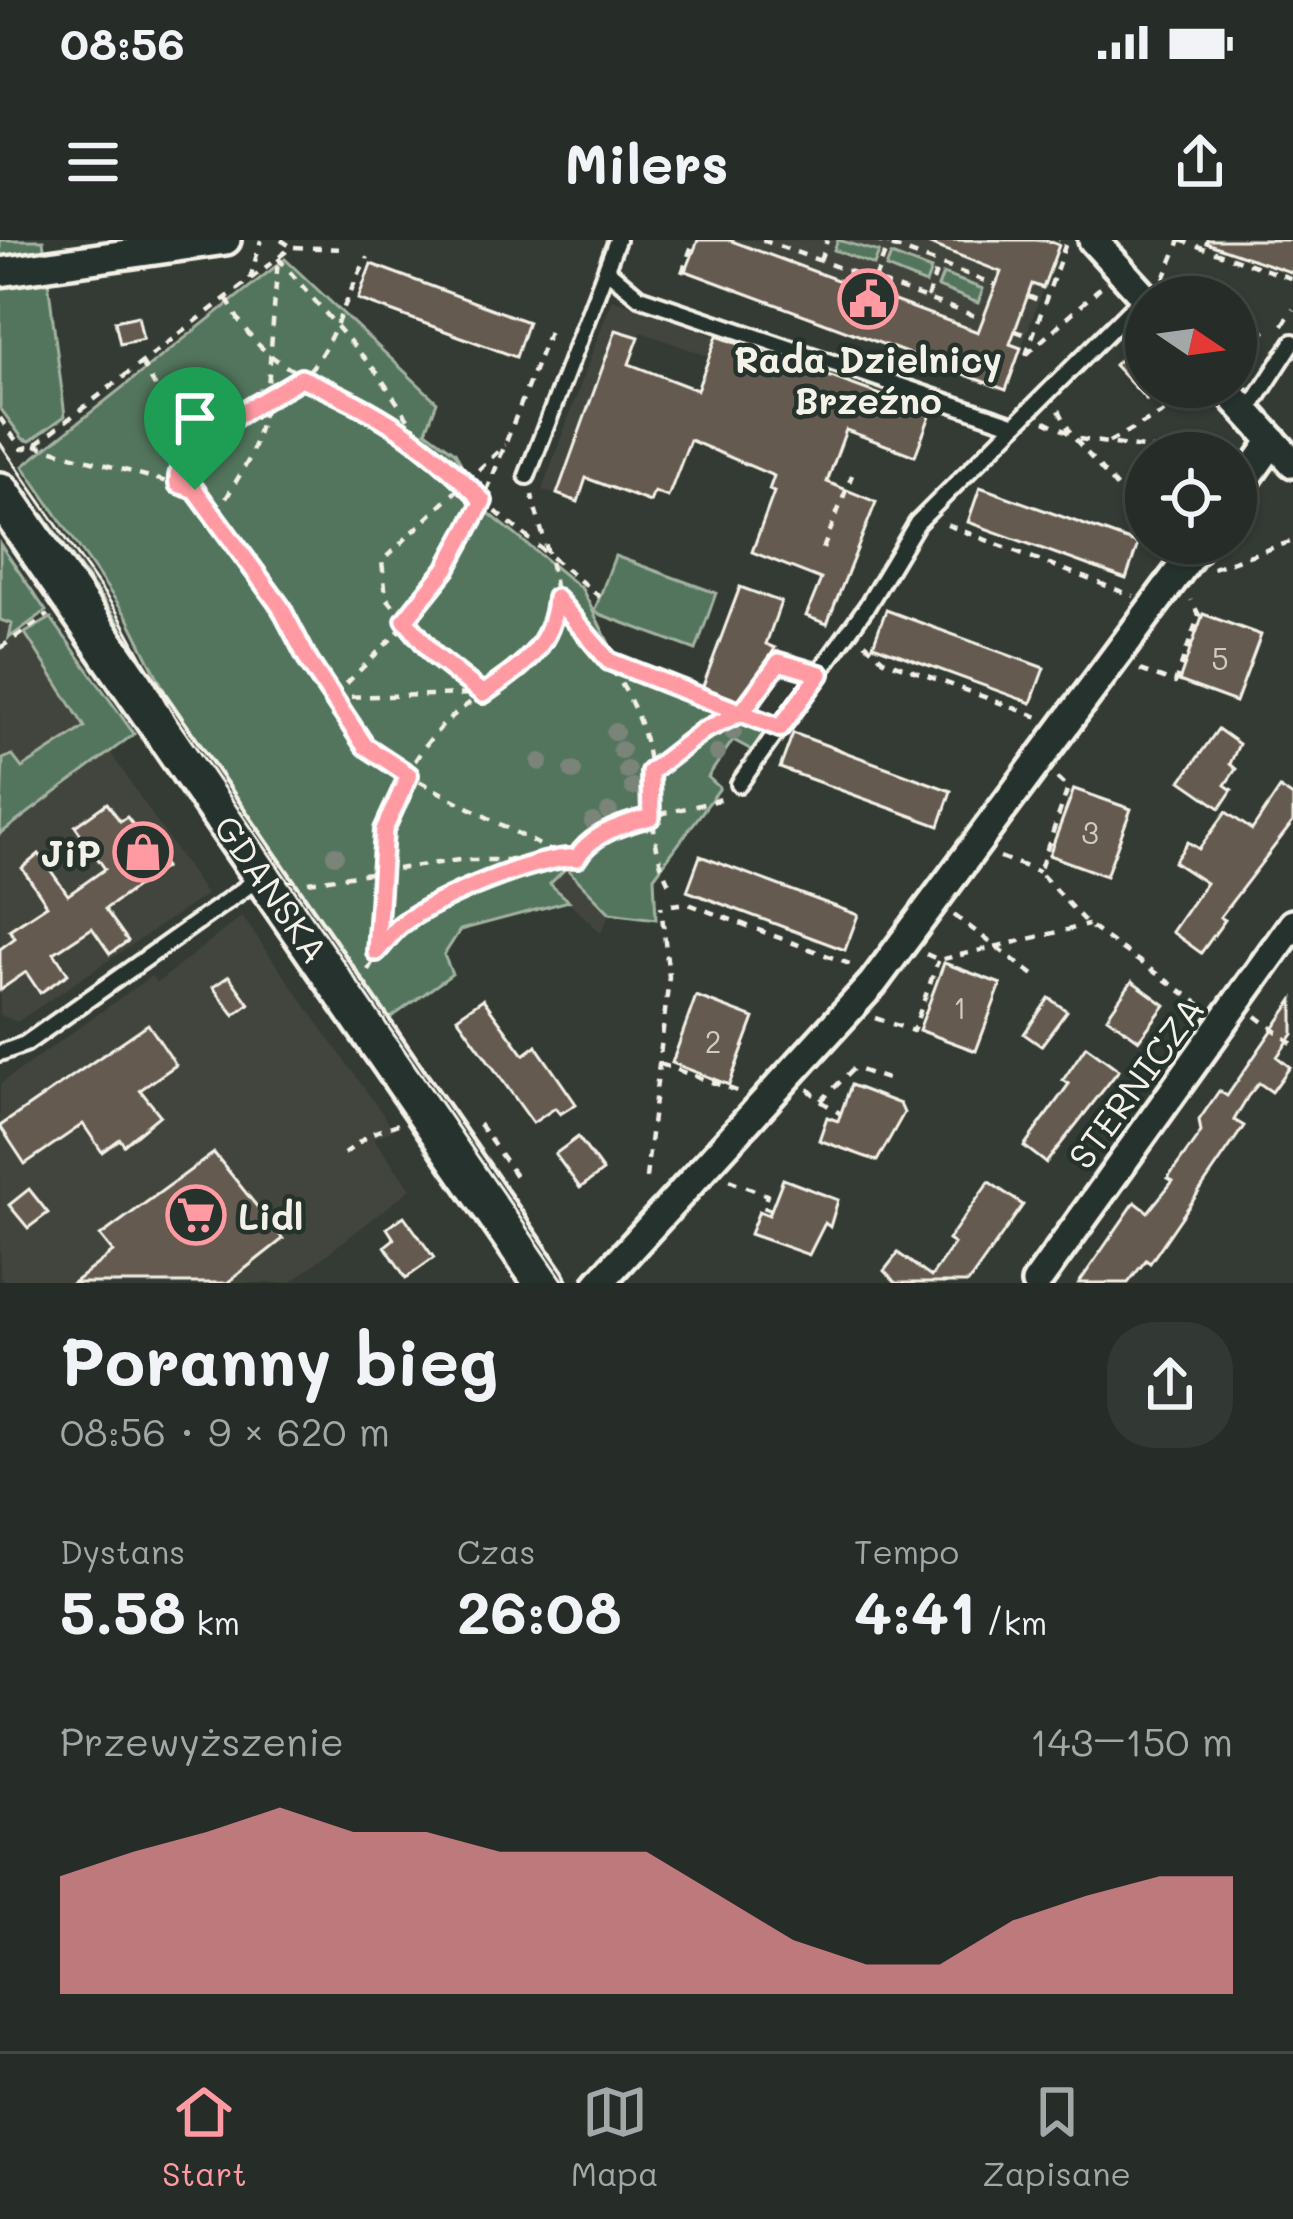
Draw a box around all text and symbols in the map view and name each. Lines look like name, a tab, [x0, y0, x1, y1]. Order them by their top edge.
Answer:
text: 08:56	[60, 13, 185, 71]
text: Milers	[564, 127, 729, 198]
icon: menu	[60, 129, 126, 195]
icon: share	[1167, 129, 1233, 195]
public building icon: Rada Dzielnicy Brzeźno	[837, 268, 899, 330]
north arrow	[1125, 276, 1257, 408]
map controls	[1125, 276, 1257, 564]
place label: Rada Dzielnicy Brzeźno	[734, 335, 1002, 423]
pin	[144, 367, 246, 490]
icon: arrive	[162, 385, 228, 451]
button: locate	[1125, 432, 1257, 564]
house number: 5	[1211, 638, 1229, 678]
street label: GDAŃSKA	[205, 805, 340, 971]
house number: 3	[1081, 812, 1099, 852]
shop icon: JiP	[112, 821, 174, 883]
place label: JiP	[41, 829, 101, 876]
house number: 1	[953, 987, 967, 1027]
street label: STERNICZA	[1057, 987, 1213, 1177]
house number: 2	[705, 1021, 721, 1061]
supermarket icon: Lidl	[165, 1184, 227, 1246]
place label: Lidl	[238, 1192, 304, 1239]
text: Poranny bieg	[60, 1317, 498, 1403]
button: share	[1107, 1322, 1233, 1448]
text: 08:56 · 9 × 620 m	[60, 1405, 390, 1456]
text: Dystans	[60, 1529, 185, 1572]
text: Czas	[457, 1529, 536, 1572]
text: Tempo	[854, 1529, 959, 1572]
text: 5.58	[60, 1572, 186, 1650]
text: 26:08	[457, 1572, 622, 1650]
text: 4:41	[854, 1572, 976, 1650]
text: km	[186, 1600, 240, 1643]
text: /km	[976, 1600, 1047, 1643]
text: Przewyższenie	[60, 1715, 344, 1766]
text: 143–150 m	[1030, 1715, 1233, 1766]
tab: Start	[162, 2079, 247, 2194]
tab: Mapa	[571, 2079, 658, 2194]
tab: Zapisane	[982, 2079, 1131, 2194]

